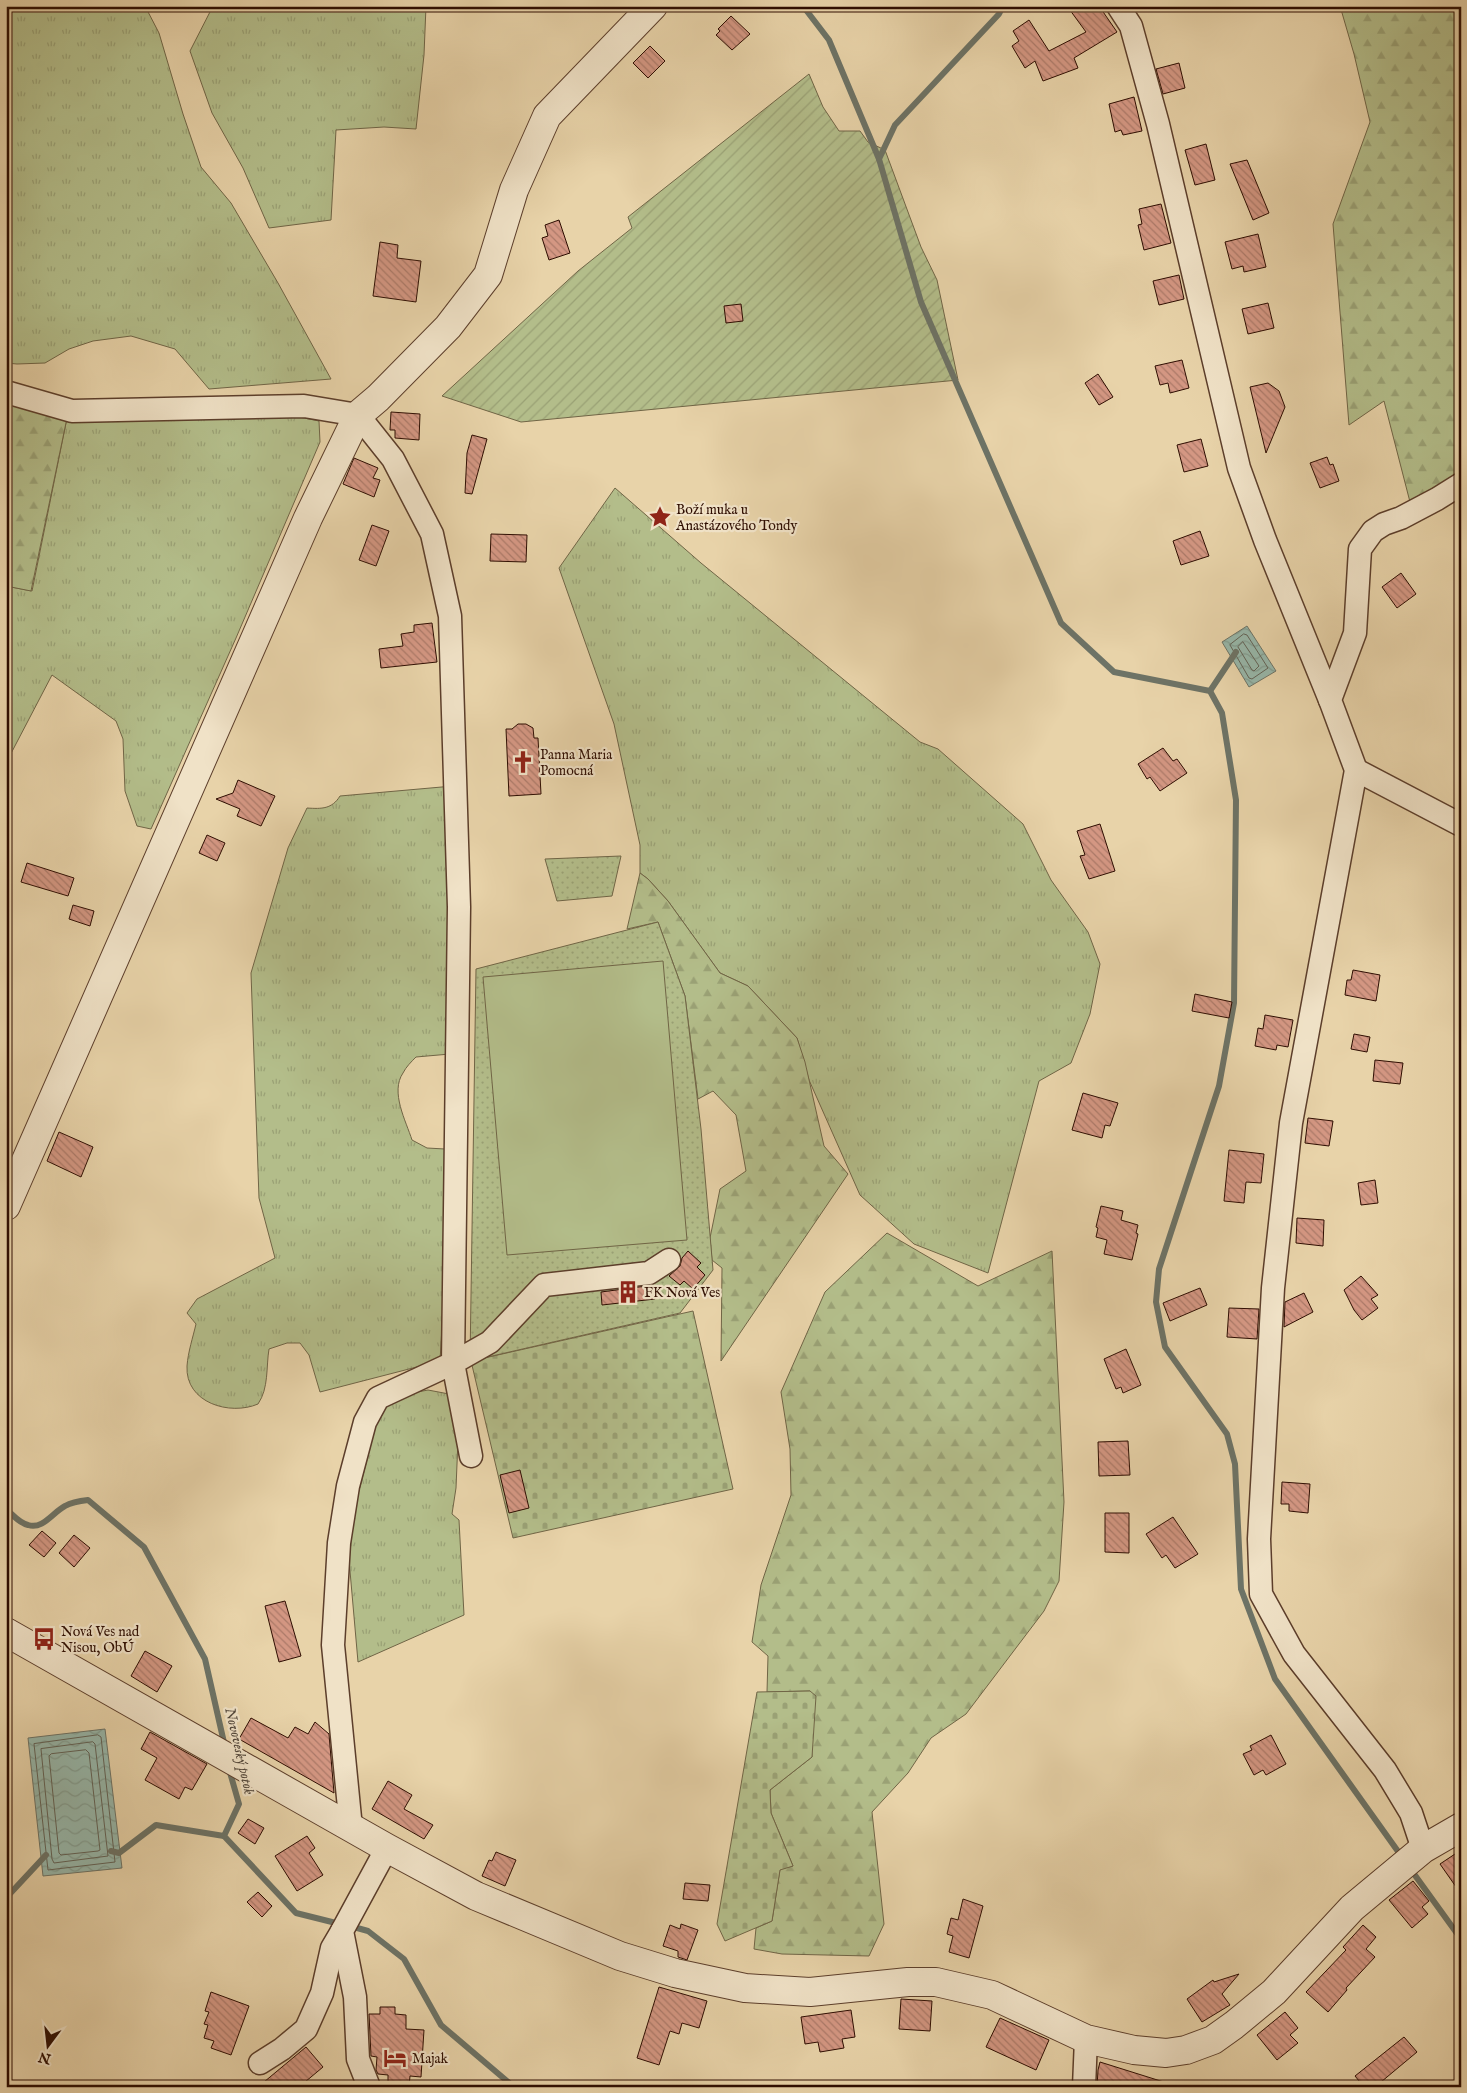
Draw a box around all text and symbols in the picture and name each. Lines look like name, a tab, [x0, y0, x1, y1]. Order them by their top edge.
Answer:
place label: Boží muka u Anastázového Tondy	[675, 501, 798, 535]
place icon: Boží muka u Anastázového Tondy	[647, 504, 673, 530]
place label: Panna Maria Pomocná	[540, 746, 613, 780]
church icon: Panna Maria Pomocná	[510, 749, 536, 775]
building icon: FK Nová Ves	[615, 1279, 641, 1305]
place label: FK Nová Ves	[644, 1284, 720, 1302]
place label: Nová Ves nad Nisou, ObÚ	[61, 1623, 140, 1657]
bus stop icon: Nová Ves nad Nisou, ObÚ	[31, 1626, 57, 1652]
water label: Novoveský potok	[220, 1706, 259, 1797]
north arrow	[22, 2020, 72, 2070]
hotel icon: Majak	[382, 2045, 408, 2071]
text: N	[37, 2047, 54, 2068]
place label: Majak	[412, 2050, 449, 2068]

